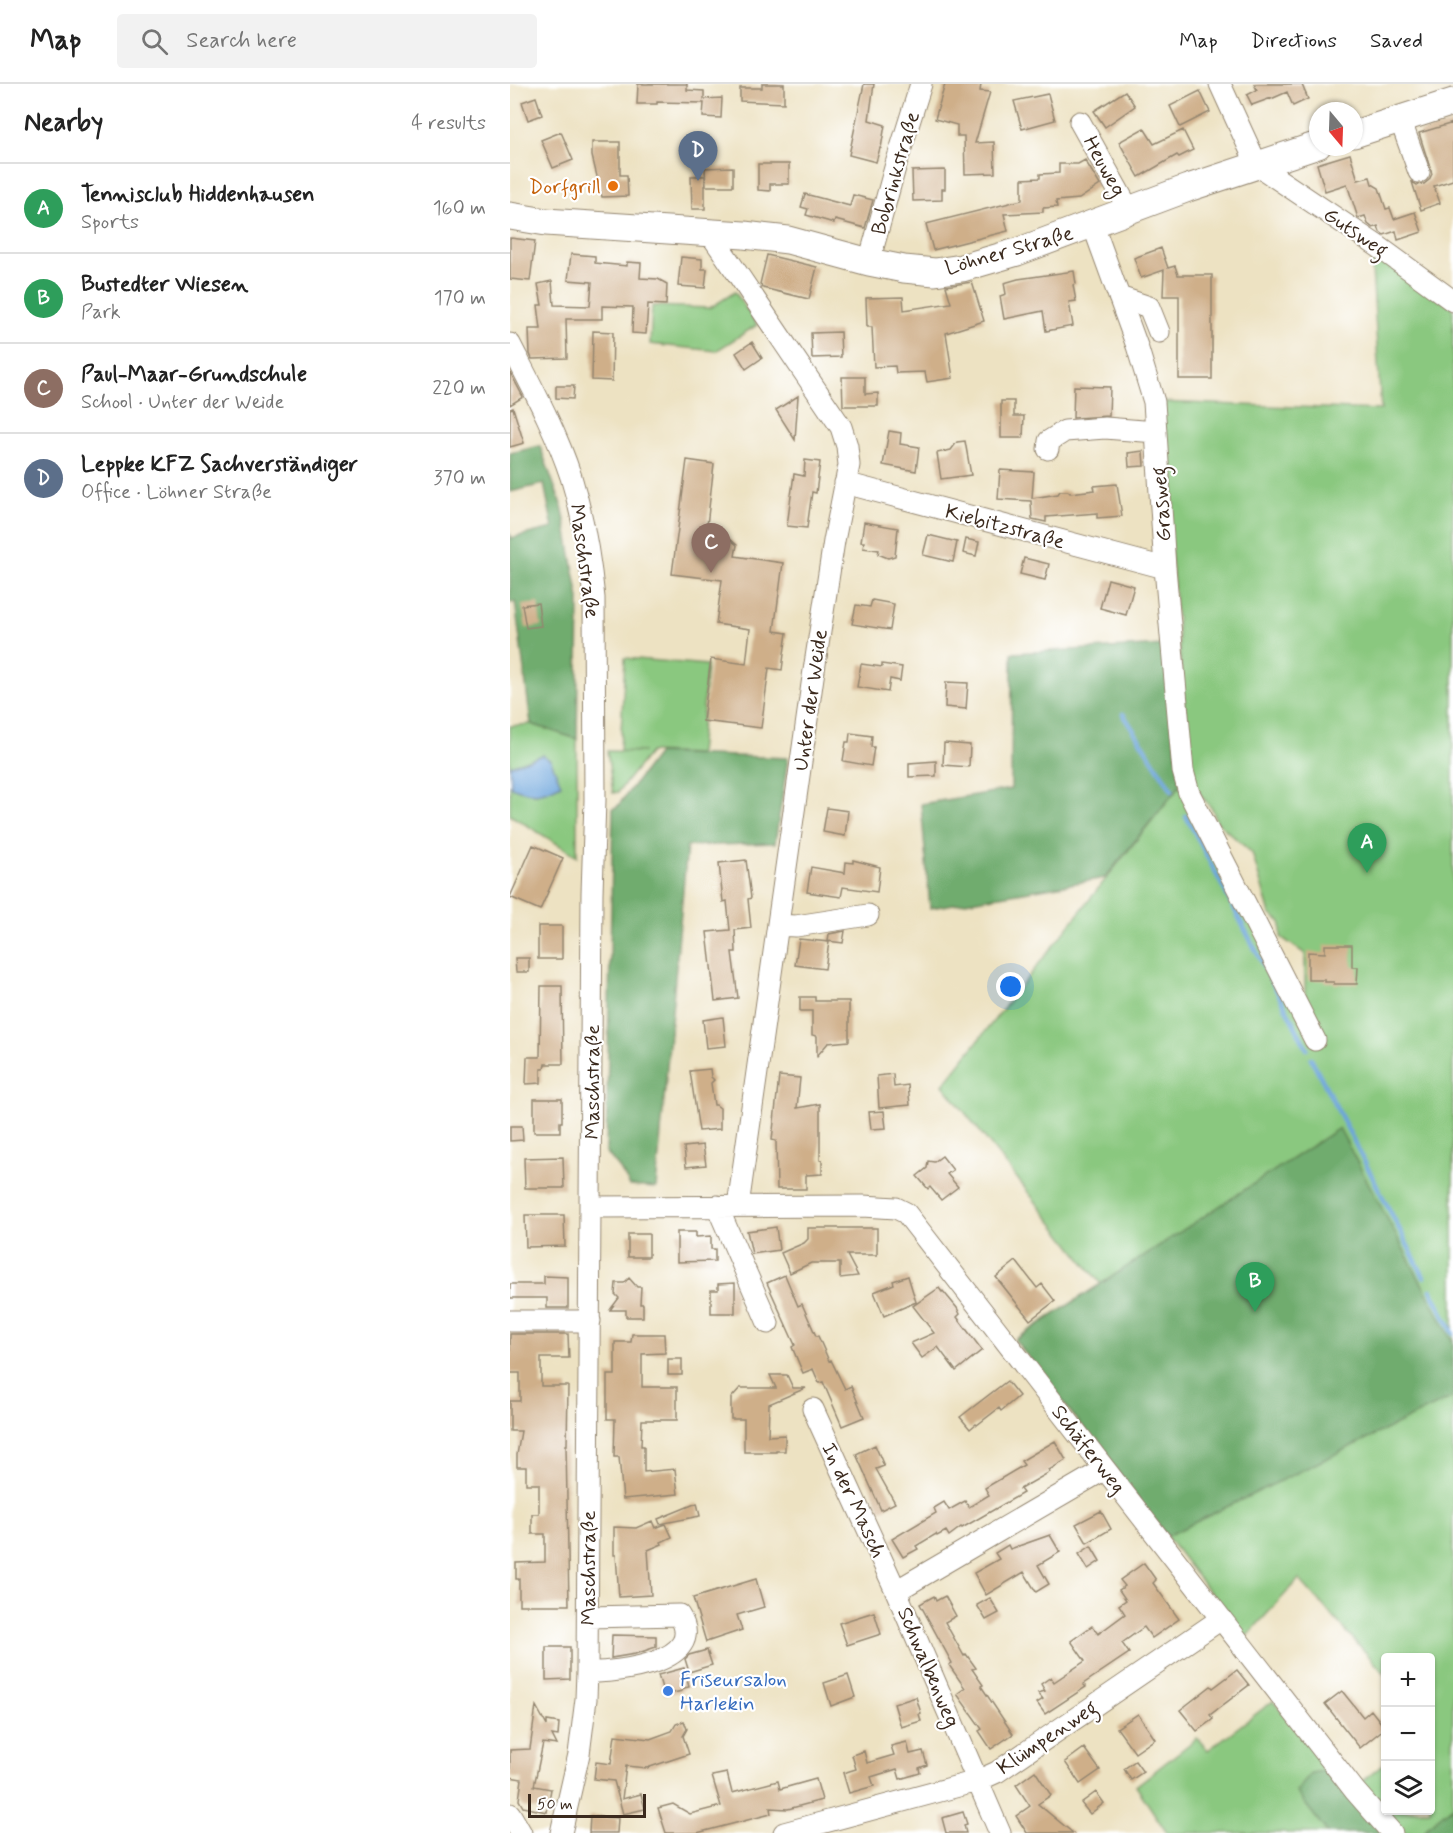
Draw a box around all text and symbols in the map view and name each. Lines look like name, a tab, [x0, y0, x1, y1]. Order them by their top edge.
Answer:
search box	[117, 14, 537, 68]
text: Map	[30, 23, 81, 60]
icon: search	[138, 25, 171, 58]
text: Search here	[186, 27, 297, 55]
text: Map	[1179, 27, 1218, 55]
text: Directions	[1251, 27, 1337, 55]
text: Saved	[1370, 27, 1423, 55]
north arrow	[1309, 102, 1363, 156]
text: Nearby	[24, 106, 103, 140]
street label: Bobrinkstraße	[865, 108, 927, 238]
text: 4 results	[411, 110, 486, 137]
street label: Heuweg	[1075, 131, 1132, 202]
pin: D	[678, 132, 717, 181]
place label: Dorfgrill	[529, 173, 601, 201]
marker: Dorfgrill	[606, 179, 620, 193]
text: Tennisclub Hiddenhausen	[81, 181, 315, 209]
text: A	[37, 195, 50, 222]
text: 160 m	[433, 195, 486, 222]
street label: Gutsweg	[1316, 201, 1393, 266]
text: Sports	[81, 209, 139, 236]
street label: Löhner Straße	[942, 219, 1077, 283]
text: Bustedter Wiesen	[81, 271, 248, 299]
text: B	[37, 285, 50, 312]
text: 170 m	[434, 285, 486, 312]
text: Park	[81, 299, 121, 326]
text: Paul-Maar-Grundschule	[81, 361, 307, 389]
text: C	[36, 375, 51, 402]
text: 220 m	[432, 375, 486, 402]
text: School · Unter der Weide	[81, 389, 284, 416]
text: Leppke KFZ Sachverständiger	[81, 451, 358, 479]
text: D	[37, 465, 50, 492]
text: 370 m	[434, 465, 486, 492]
street label: Grasweg	[1145, 465, 1181, 543]
text: Office · Löhner Straße	[81, 479, 272, 506]
street label: Kiebitzstraße	[942, 498, 1068, 556]
street label: Maschstraße	[562, 502, 606, 620]
pin: C	[692, 524, 730, 573]
street label: Unter der Weide	[787, 627, 835, 773]
pin: A	[1348, 824, 1386, 873]
your location	[996, 972, 1025, 1001]
street label: Maschstraße	[579, 1024, 607, 1140]
pin: B	[1236, 1262, 1274, 1312]
street label: Schäferweg	[1045, 1399, 1132, 1500]
street label: In der Masch	[814, 1438, 892, 1563]
street label: Maschstraße	[575, 1510, 603, 1626]
street label: Schwalbenweg	[889, 1603, 966, 1732]
map controls	[1381, 1653, 1435, 1815]
button: +	[1381, 1653, 1435, 1707]
place label: Friseursalon Harlekin	[680, 1666, 787, 1718]
marker: Friseursalon Harlekin	[661, 1684, 675, 1698]
street label: Klümpenweg	[992, 1694, 1105, 1784]
button: −	[1381, 1707, 1435, 1761]
button: layers	[1381, 1761, 1435, 1815]
scale bar	[528, 1791, 646, 1818]
text: 50 m	[537, 1794, 573, 1815]

